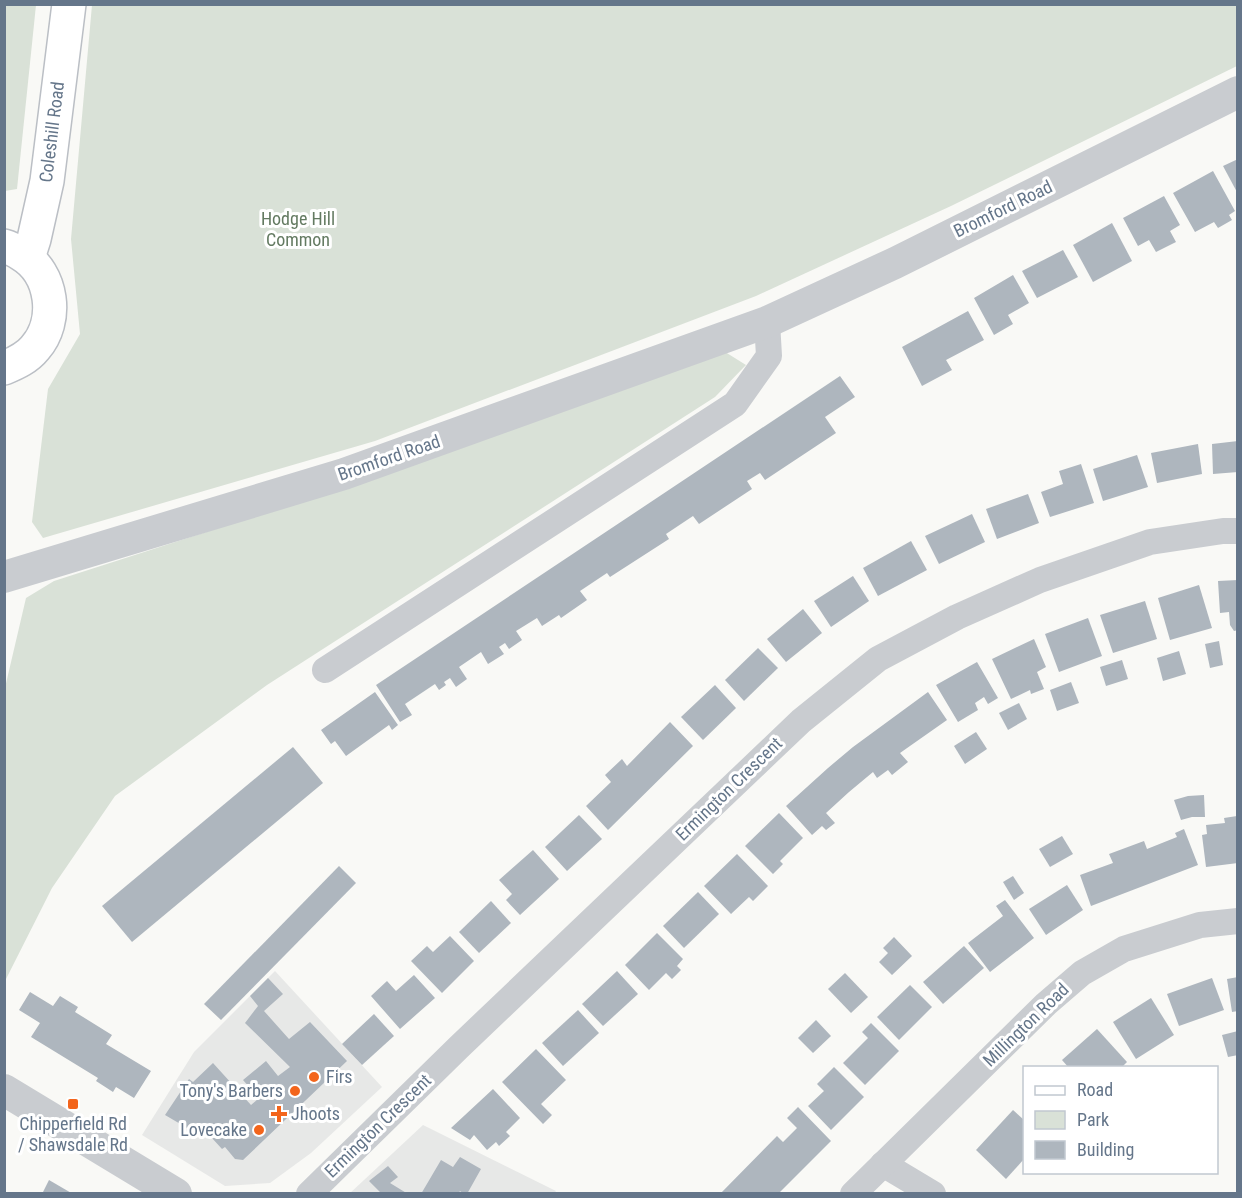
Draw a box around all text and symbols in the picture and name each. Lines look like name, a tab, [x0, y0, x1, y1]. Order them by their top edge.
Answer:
street label: Coleshill Road	[35, 80, 68, 184]
street label: Bromford Road	[950, 176, 1055, 241]
park label: Hodge Hill Common	[261, 208, 335, 250]
street label: Bromford Road	[335, 430, 443, 485]
street label: Ermington Crescent	[671, 733, 786, 845]
street label: Millington Road	[978, 979, 1073, 1071]
place label: Firs	[326, 1066, 352, 1087]
legend	[1023, 1066, 1218, 1174]
marker: Firs	[307, 1070, 321, 1084]
street label: Ermington Crescent	[320, 1070, 435, 1182]
text: Road	[1077, 1079, 1113, 1100]
place label: Tony's Barbers	[179, 1080, 283, 1101]
marker: Tony's Barbers	[288, 1084, 302, 1098]
marker: Chipperfield Rd / Shawsdale Rd	[66, 1097, 80, 1111]
place label: Jhoots	[291, 1103, 340, 1124]
marker: Jhoots	[272, 1107, 286, 1121]
text: Park	[1077, 1109, 1109, 1130]
place label: Chipperfield Rd / Shawsdale Rd	[18, 1113, 128, 1155]
place label: Lovecake	[180, 1119, 247, 1140]
marker: Lovecake	[252, 1123, 266, 1137]
text: Building	[1077, 1139, 1134, 1160]

